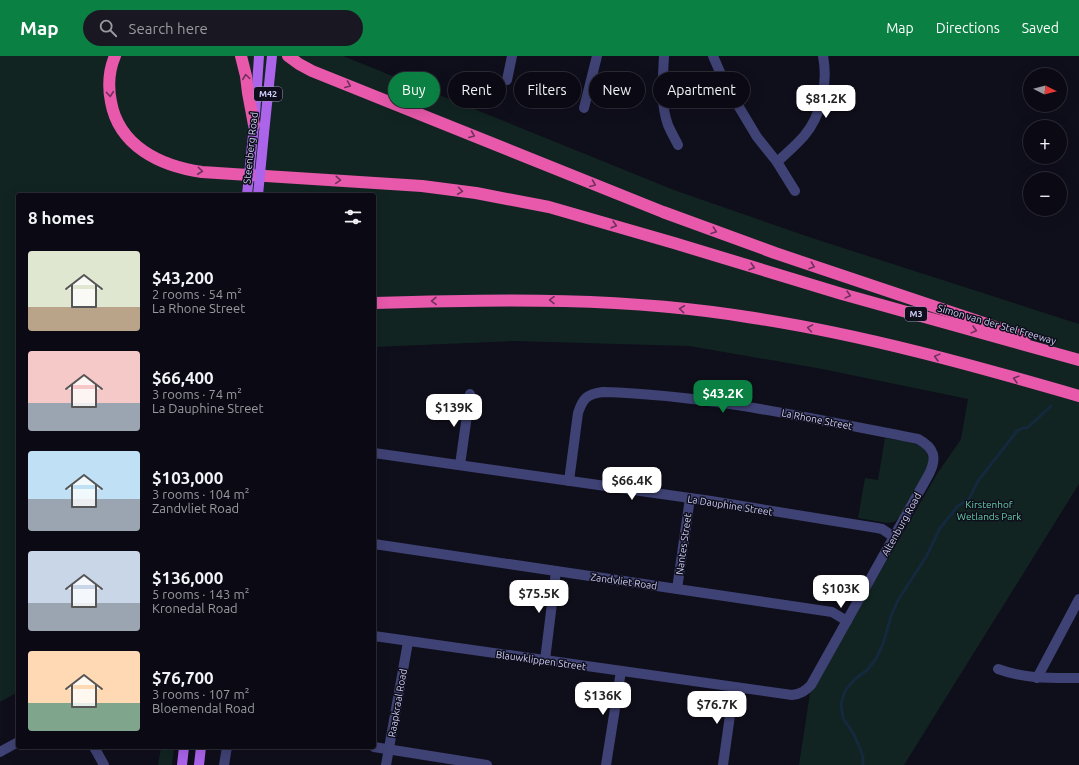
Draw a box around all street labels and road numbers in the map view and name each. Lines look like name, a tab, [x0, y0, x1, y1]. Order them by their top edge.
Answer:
road number: M42	[254, 87, 282, 101]
street label: Steenberg Road	[241, 111, 260, 184]
street label: Simon van der Stel Freeway	[936, 302, 1058, 347]
road number: M3	[905, 307, 927, 321]
street label: La Rhone Street	[781, 407, 853, 432]
street label: Altenburg Road	[879, 491, 923, 558]
street label: La Dauphine Street	[687, 493, 773, 518]
street label: Nantes Street	[674, 513, 693, 576]
street label: Zandvliet Road	[590, 571, 658, 592]
street label: Blauwklippen Street	[495, 649, 587, 672]
street label: Raapkraal Road	[386, 668, 409, 738]

